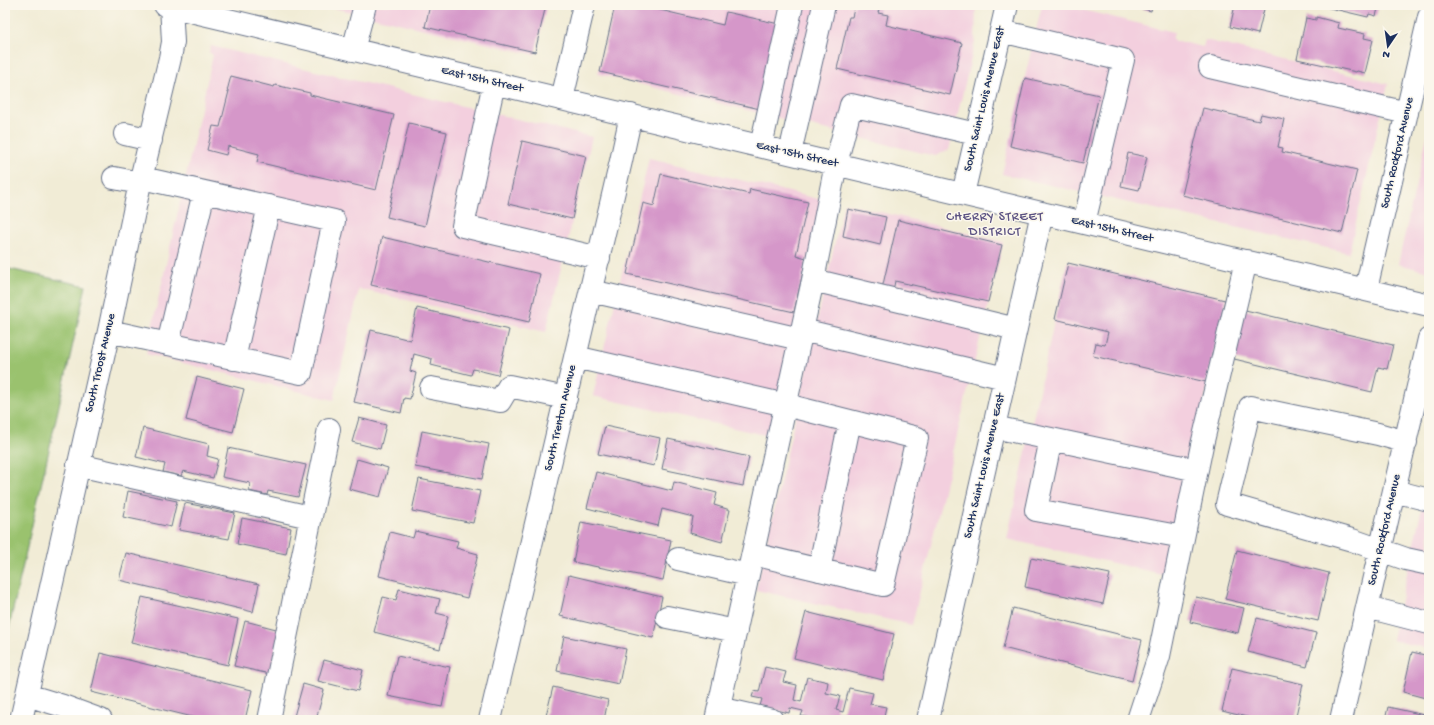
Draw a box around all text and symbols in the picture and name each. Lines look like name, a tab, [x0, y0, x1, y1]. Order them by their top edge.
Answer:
street label: South Saint Louis Avenue East	[961, 24, 1009, 173]
north arrow	[1368, 26, 1408, 66]
text: N	[1381, 47, 1391, 60]
street label: East 15th Street	[440, 64, 525, 96]
street label: South Rockford Avenue	[1378, 95, 1418, 210]
street label: East 15th Street	[755, 139, 840, 171]
district label: CHERRY STREET DISTRICT	[946, 210, 1044, 240]
street label: East 15th Street	[1070, 214, 1155, 246]
street label: South Troost Avenue	[83, 311, 119, 414]
street label: South Trenton Avenue	[542, 363, 580, 472]
street label: South Saint Louis Avenue East	[961, 391, 1009, 540]
street label: South Rockford Avenue	[1365, 472, 1405, 587]

